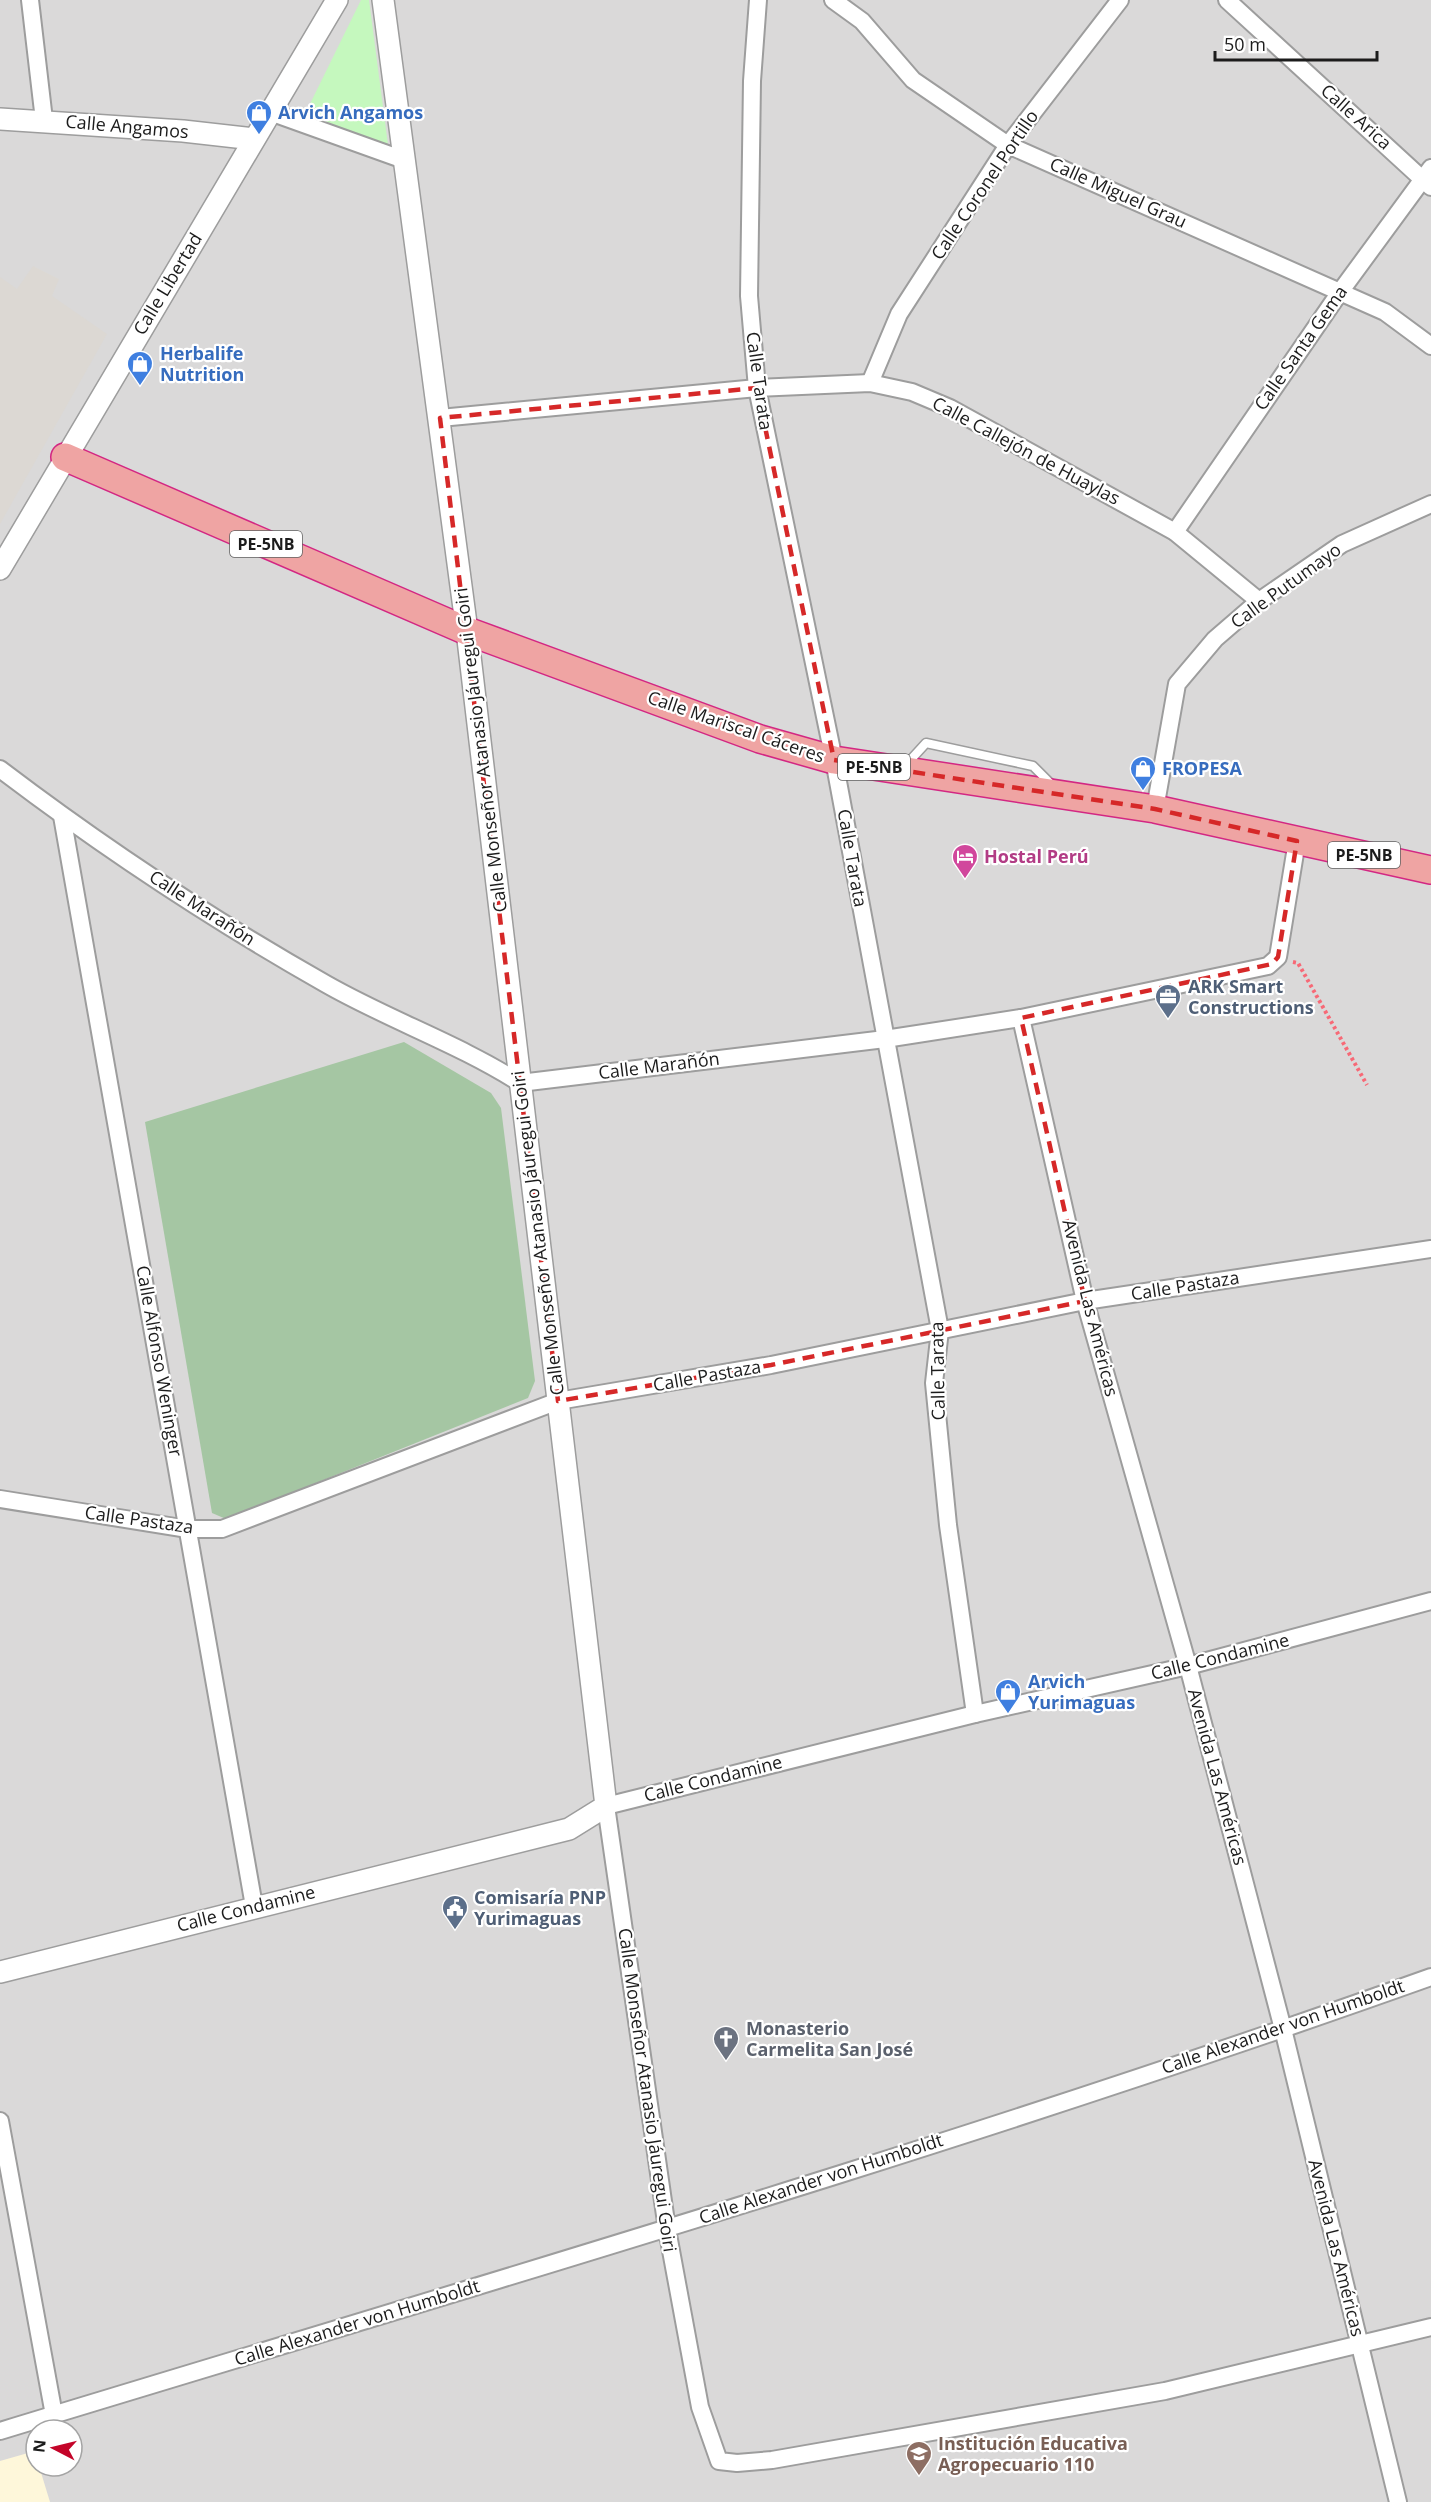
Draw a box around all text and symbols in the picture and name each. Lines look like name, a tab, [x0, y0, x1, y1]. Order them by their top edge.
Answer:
scale bar	[1215, 24, 1377, 62]
text: 50 m	[1224, 32, 1266, 56]
street label: Calle Arica	[1316, 78, 1397, 154]
shop icon: Arvich Angamos	[244, 98, 274, 136]
place label: Arvich Angamos	[278, 100, 423, 124]
street label: Calle Coronel Portillo	[925, 105, 1043, 264]
street label: Calle Angamos	[65, 109, 190, 143]
street label: Calle Miguel Grau	[1046, 151, 1191, 233]
street label: Calle Libertad	[127, 228, 207, 339]
street label: Calle Santa Gema	[1248, 280, 1352, 415]
street label: Calle Tarata	[741, 330, 779, 432]
place label: Herbalife Nutrition	[160, 341, 244, 386]
shop icon: Herbalife Nutrition	[125, 349, 155, 387]
street label: Calle Callejón de Huaylas	[929, 390, 1124, 510]
road number: PE-5NB	[230, 531, 302, 557]
street label: Calle Putumayo	[1225, 537, 1345, 633]
street label: Calle Monseñor Atanasio Jáuregui Goiri	[448, 586, 512, 914]
street label: Calle Mariscal Cáceres	[645, 684, 828, 768]
road number: PE-5NB	[838, 754, 910, 780]
shop icon: FROPESA	[1128, 754, 1158, 792]
place label: FROPESA	[1162, 756, 1242, 780]
street label: Calle Tarata	[833, 807, 873, 909]
hotel icon: Hostal Perú	[950, 842, 980, 880]
road number: PE-5NB	[1328, 842, 1400, 868]
place label: Hostal Perú	[984, 844, 1089, 868]
street label: Calle Marañón	[145, 864, 260, 950]
place label: ARK Smart Constructions	[1188, 974, 1314, 1019]
office icon: ARK Smart Constructions	[1153, 982, 1183, 1020]
street label: Calle Marañón	[597, 1046, 721, 1084]
street label: Calle Monseñor Atanasio Jáuregui Goiri	[505, 1069, 569, 1397]
street label: Avenida Las Américas	[1057, 1217, 1125, 1399]
street label: Calle Alfonso Weninger	[131, 1263, 189, 1459]
street label: Calle Pastaza	[1129, 1265, 1241, 1305]
street label: Calle Tarata	[924, 1321, 950, 1421]
street label: Calle Pastaza	[651, 1354, 763, 1396]
street label: Calle Pastaza	[83, 1500, 195, 1539]
street label: Calle Condamine	[1148, 1627, 1291, 1685]
place label: Arvich Yurimaguas	[1028, 1669, 1135, 1714]
shop icon: Arvich Yurimaguas	[993, 1677, 1023, 1715]
street label: Avenida Las Américas	[1183, 1686, 1253, 1868]
street label: Calle Condamine	[641, 1749, 784, 1807]
street label: Calle Condamine	[174, 1879, 317, 1937]
place label: Comisaría PNP Yurimaguas	[474, 1885, 606, 1930]
public building icon: Comisaría PNP Yurimaguas	[440, 1893, 470, 1931]
street label: Calle Monseñor Atanasio Jáuregui Goiri	[613, 1926, 683, 2253]
street label: Calle Alexander von Humboldt	[1158, 1973, 1407, 2079]
place label: Monasterio Carmelita San José	[746, 2016, 913, 2061]
church icon: Monasterio Carmelita San José	[711, 2024, 741, 2062]
street label: Calle Alexander von Humboldt	[696, 2127, 946, 2229]
street label: Avenida Las Américas	[1303, 2157, 1371, 2339]
street label: Calle Alexander von Humboldt	[231, 2273, 482, 2371]
north arrow	[24, 2418, 84, 2478]
place label: Institución Educativa Agropecuario 110	[938, 2431, 1128, 2476]
text: N	[27, 2438, 51, 2454]
school or university icon: Institución Educativa Agropecuario 110	[904, 2439, 934, 2477]

